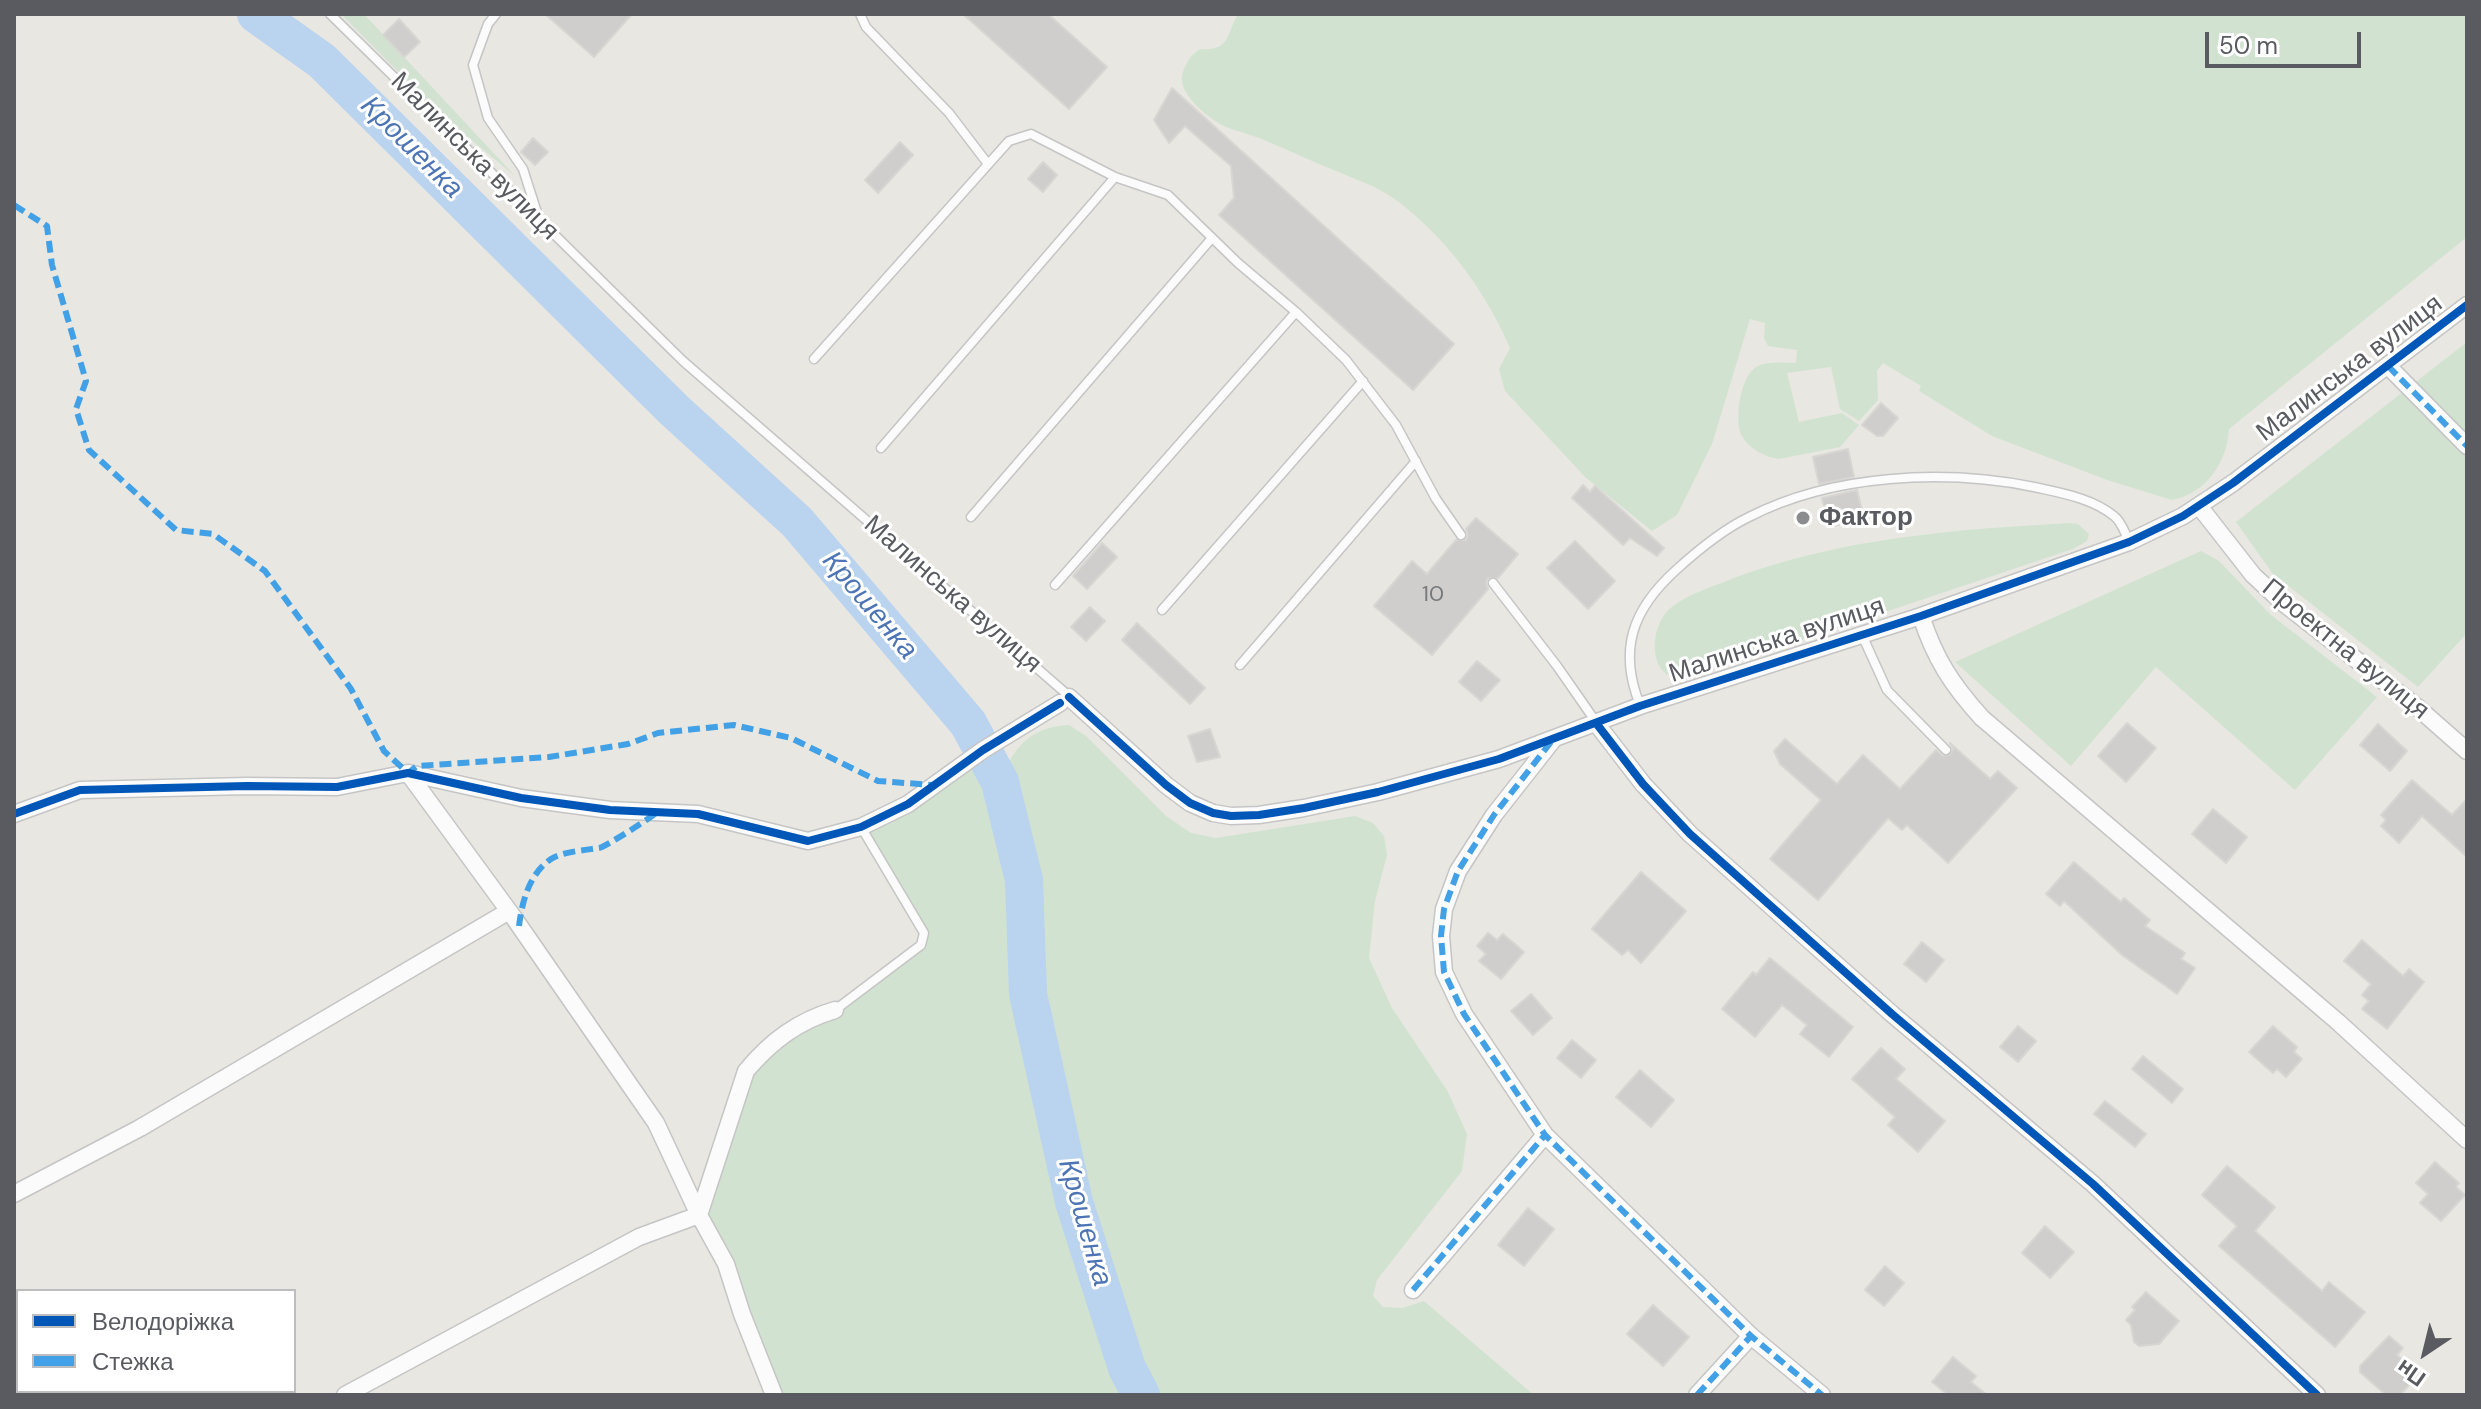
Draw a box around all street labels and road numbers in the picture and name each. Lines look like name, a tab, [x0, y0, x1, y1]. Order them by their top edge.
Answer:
street label: Малинська вулиця	[384, 67, 564, 247]
street label: Малинська вулиця	[2251, 289, 2449, 449]
street label: Малинська вулиця	[857, 510, 1047, 680]
street label: Проектна вулиця	[2255, 573, 2435, 727]
street label: Малинська вулиця	[1665, 591, 1889, 691]

